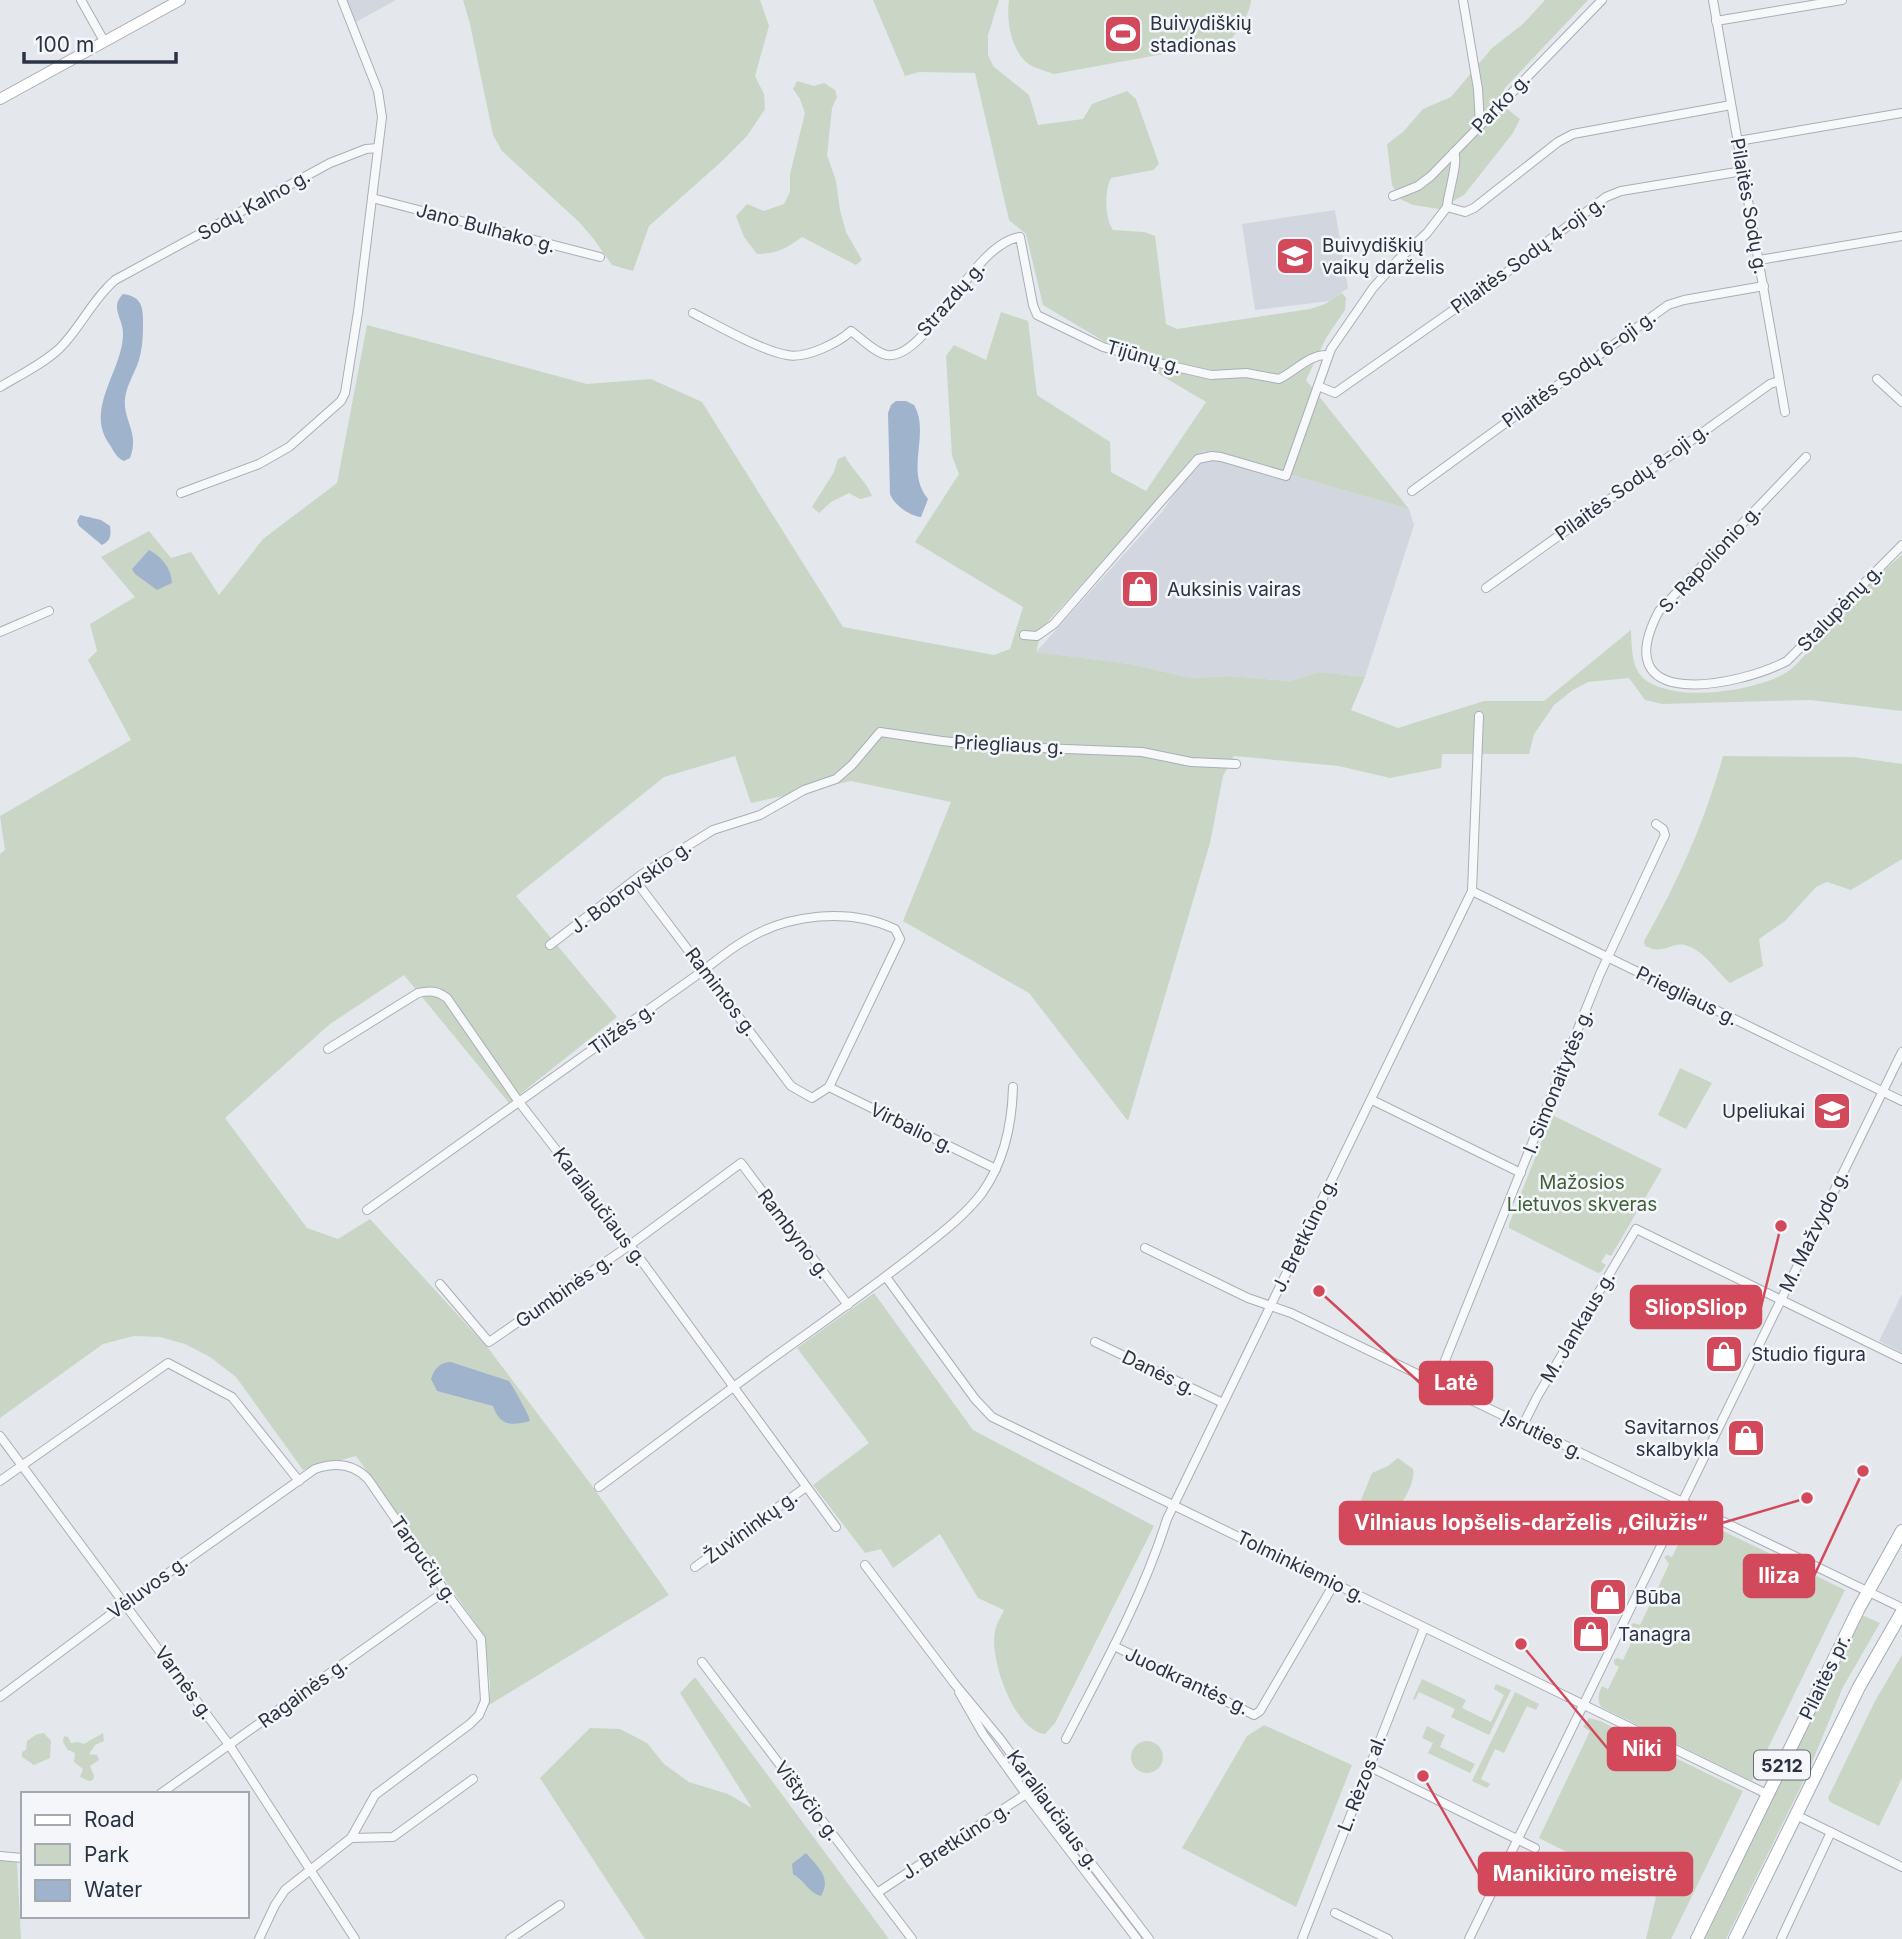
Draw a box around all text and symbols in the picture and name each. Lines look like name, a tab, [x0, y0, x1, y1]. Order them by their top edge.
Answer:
place label: Buivydiškių stadionas	[1150, 12, 1252, 57]
sports icon: Buivydiškių stadionas	[1102, 13, 1144, 55]
scale bar	[24, 21, 177, 65]
text: 100 m	[35, 32, 94, 57]
street label: Parko g.	[1467, 68, 1535, 138]
street label: Pilaitės Sodų g.	[1726, 136, 1772, 276]
street label: Sodų Kalno g.	[194, 165, 314, 245]
street label: Pilaitės Sodų 4-oji g.	[1446, 191, 1610, 319]
street label: Jano Bulhako g.	[414, 198, 558, 258]
place label: Buivydiškių vaikų darželis	[1322, 234, 1445, 279]
school or university icon: Buivydiškių vaikų darželis	[1274, 235, 1316, 277]
street label: Strazdų g.	[912, 257, 990, 341]
street label: Pilaitės Sodų 6-oji g.	[1498, 305, 1660, 433]
street label: Tijūnų g.	[1104, 335, 1184, 379]
street label: Pilaitės Sodų 8-oji g.	[1551, 418, 1713, 546]
street label: S. Rapolionio g.	[1654, 500, 1766, 618]
street label: Stalupėnų g.	[1793, 559, 1887, 657]
shop icon: Auksinis vairas	[1119, 568, 1161, 610]
place label: Auksinis vairas	[1167, 578, 1301, 601]
street label: Priegliaus g.	[953, 731, 1065, 759]
street label: J. Bobrovskio g.	[566, 835, 696, 939]
street label: Ramintos g.	[680, 943, 762, 1041]
street label: Priegliaus g.	[1632, 961, 1742, 1031]
street label: Tilžės g.	[585, 998, 659, 1060]
street label: I. Simonaitytės g.	[1518, 1005, 1598, 1157]
school or university icon: Upeliukai	[1811, 1090, 1853, 1132]
street label: Virbalio g.	[866, 1098, 958, 1158]
place label: Upeliukai	[1722, 1100, 1805, 1123]
street label: Karaliaučiaus g.	[548, 1143, 652, 1271]
street label: M. Mažvydo g.	[1775, 1166, 1853, 1296]
park label: Mažosios Lietuvos skveras	[1507, 1171, 1657, 1216]
street label: J. Bretkūno g.	[1267, 1174, 1343, 1296]
street label: Rambyno g.	[753, 1185, 835, 1283]
street label: Gumbinės g.	[511, 1249, 617, 1333]
street label: M. Jankaus g.	[1536, 1267, 1620, 1387]
callout: SliopSliop	[1631, 1286, 1761, 1328]
text: SliopSliop	[1645, 1295, 1747, 1320]
shop icon: Studio figura	[1703, 1333, 1745, 1375]
place label: Studio figura	[1751, 1343, 1866, 1366]
street label: Danės g.	[1118, 1345, 1200, 1401]
callout: Latė	[1420, 1362, 1492, 1404]
text: Latė	[1434, 1370, 1478, 1395]
street label: Įsruties g.	[1498, 1405, 1588, 1465]
place label: Savitarnos skalbykla	[1624, 1416, 1719, 1461]
shop icon: Savitarnos skalbykla	[1725, 1417, 1767, 1459]
street label: Žuvininkų g.	[700, 1485, 802, 1569]
callout: Vilniaus lopšelis-darželis „Gilužis“	[1340, 1502, 1722, 1544]
text: Vilniaus lopšelis-darželis „Gilužis“	[1354, 1510, 1708, 1535]
street label: Tarpučių g.	[386, 1512, 462, 1608]
street label: Tolminkiemio g.	[1233, 1526, 1369, 1608]
street label: Vėluvos g.	[104, 1550, 192, 1624]
callout: Iliza	[1744, 1555, 1814, 1597]
text: Iliza	[1758, 1563, 1800, 1588]
shop icon: Būba	[1587, 1576, 1629, 1618]
place label: Būba	[1635, 1586, 1681, 1609]
shop icon: Tanagra	[1570, 1613, 1612, 1655]
place label: Tanagra	[1618, 1623, 1691, 1646]
street label: Pilaitės pr.	[1794, 1631, 1856, 1723]
street label: Varnės g.	[150, 1642, 218, 1724]
street label: Juodkrantės g.	[1121, 1642, 1253, 1720]
street label: Ragainės g.	[254, 1653, 352, 1733]
callout: Niki	[1608, 1728, 1675, 1770]
street label: L. Rėzos al.	[1333, 1731, 1391, 1835]
text: Niki	[1622, 1736, 1662, 1761]
street label: Karaliaučiaus g.	[1002, 1746, 1104, 1874]
road number: 5212	[1754, 1750, 1810, 1780]
street label: Vištyčio g.	[770, 1757, 844, 1845]
legend	[21, 1792, 248, 1918]
street label: J. Bretkūno g.	[898, 1797, 1014, 1885]
text: Road	[84, 1807, 135, 1832]
text: Park	[84, 1842, 129, 1867]
callout: Manikiūro meistrė	[1479, 1853, 1692, 1895]
text: Manikiūro meistrė	[1493, 1861, 1677, 1886]
text: Water	[84, 1877, 142, 1902]

